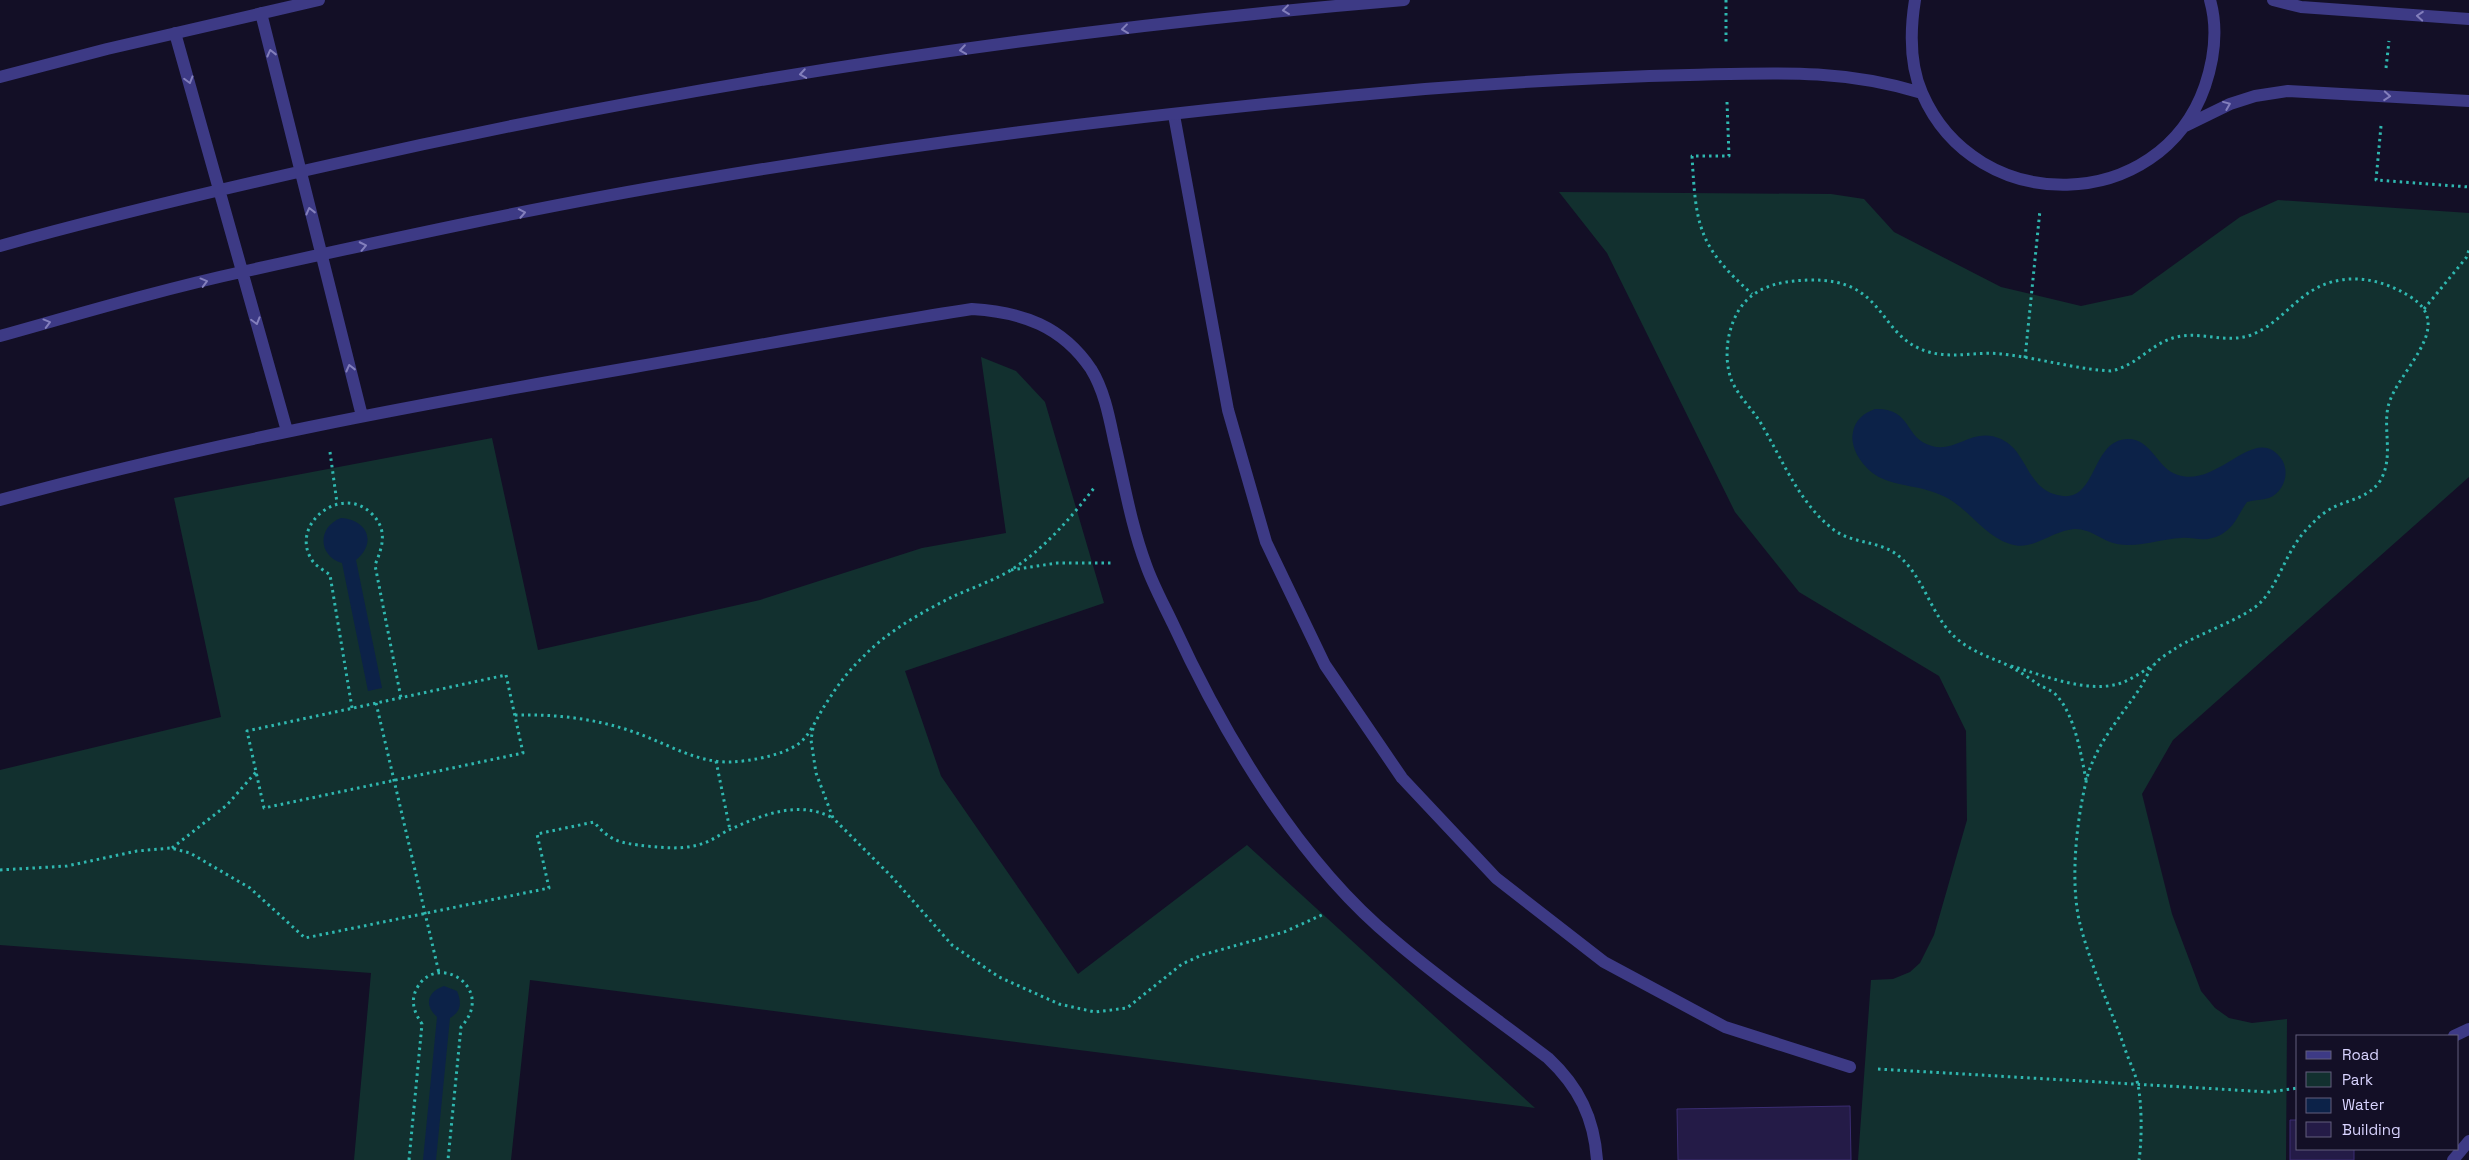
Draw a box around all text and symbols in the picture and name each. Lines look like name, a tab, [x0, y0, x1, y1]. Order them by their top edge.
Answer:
one-way arrow	[1282, 4, 1290, 15]
one-way arrow	[2416, 11, 2424, 22]
one-way arrow	[1120, 23, 1128, 34]
one-way arrow	[959, 44, 967, 55]
one-way arrow	[266, 49, 277, 58]
one-way arrow	[798, 68, 807, 78]
one-way arrow	[183, 75, 193, 83]
one-way arrow	[2383, 90, 2391, 101]
one-way arrow	[2222, 101, 2231, 112]
one-way arrow	[305, 206, 316, 215]
one-way arrow	[517, 208, 526, 218]
one-way arrow	[358, 241, 367, 252]
one-way arrow	[200, 277, 208, 287]
one-way arrow	[250, 316, 261, 325]
one-way arrow	[43, 318, 51, 329]
one-way arrow	[345, 364, 356, 373]
legend	[2296, 1035, 2459, 1150]
text: Road	[2342, 1045, 2379, 1064]
text: Park	[2342, 1070, 2373, 1089]
text: Water	[2342, 1095, 2385, 1114]
text: Building	[2342, 1120, 2401, 1139]

